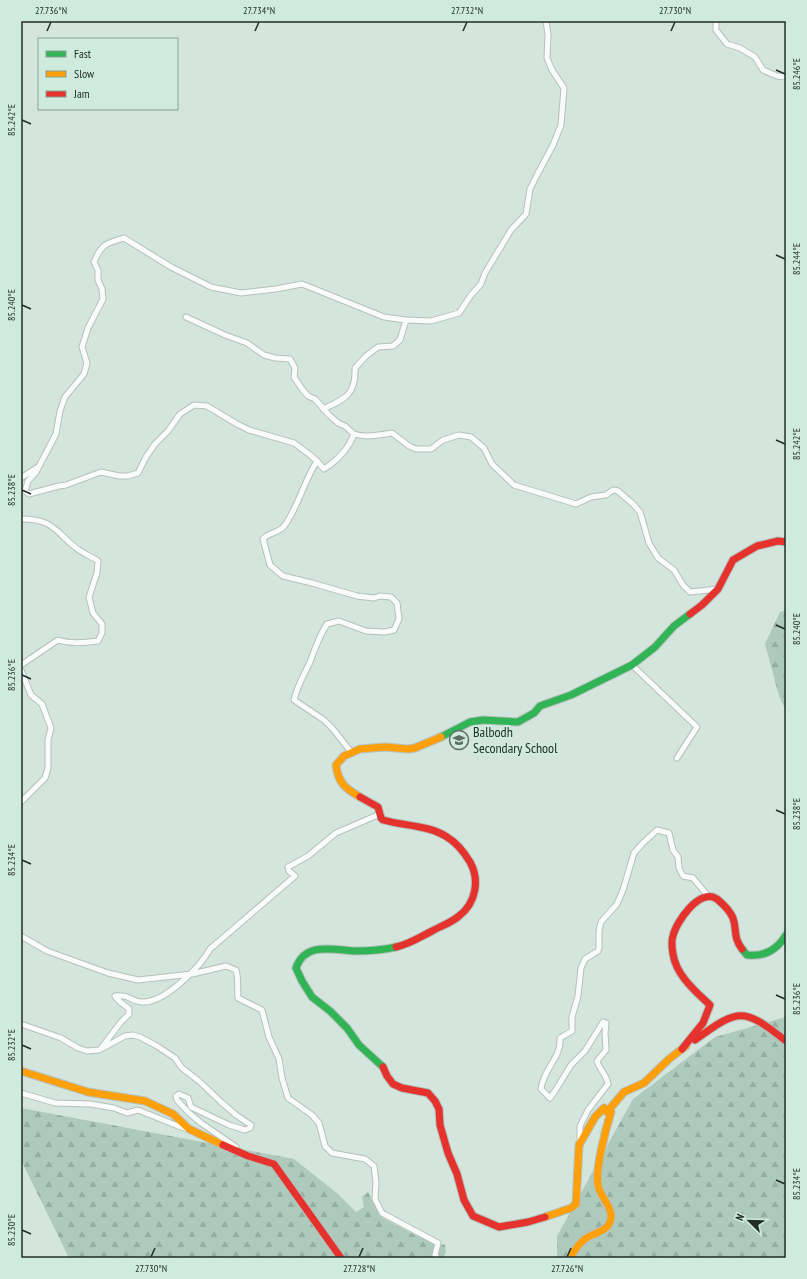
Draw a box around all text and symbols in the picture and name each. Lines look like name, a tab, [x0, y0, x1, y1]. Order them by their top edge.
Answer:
text: 27.736°N	[35, 4, 67, 17]
text: 27.734°N	[243, 4, 275, 17]
text: 27.732°N	[451, 4, 483, 17]
text: 27.730°N	[659, 4, 691, 17]
legend	[38, 38, 178, 110]
text: Fast	[74, 46, 92, 61]
text: 85.246°E	[790, 58, 803, 90]
text: Slow	[74, 66, 95, 81]
text: Jam	[73, 86, 90, 101]
text: 85.242°E	[5, 104, 18, 136]
text: 85.244°E	[790, 243, 803, 275]
text: 85.240°E	[5, 289, 18, 321]
text: 85.242°E	[790, 428, 803, 460]
text: 85.238°E	[5, 474, 18, 506]
text: 85.240°E	[790, 613, 803, 645]
text: 85.236°E	[5, 659, 18, 691]
place label: Balbodh Secondary School	[473, 723, 558, 757]
school or university icon: Balbodh Secondary School	[448, 729, 470, 751]
text: 85.238°E	[790, 798, 803, 830]
text: 85.234°E	[5, 844, 18, 876]
text: 85.236°E	[790, 983, 803, 1015]
text: 85.232°E	[5, 1029, 18, 1061]
text: 85.234°E	[790, 1168, 803, 1200]
north arrow	[729, 1201, 769, 1241]
text: N	[732, 1212, 747, 1223]
text: 85.230°E	[5, 1214, 18, 1246]
text: 27.730°N	[135, 1262, 167, 1275]
text: 27.728°N	[343, 1262, 375, 1275]
text: 27.726°N	[551, 1262, 583, 1275]

